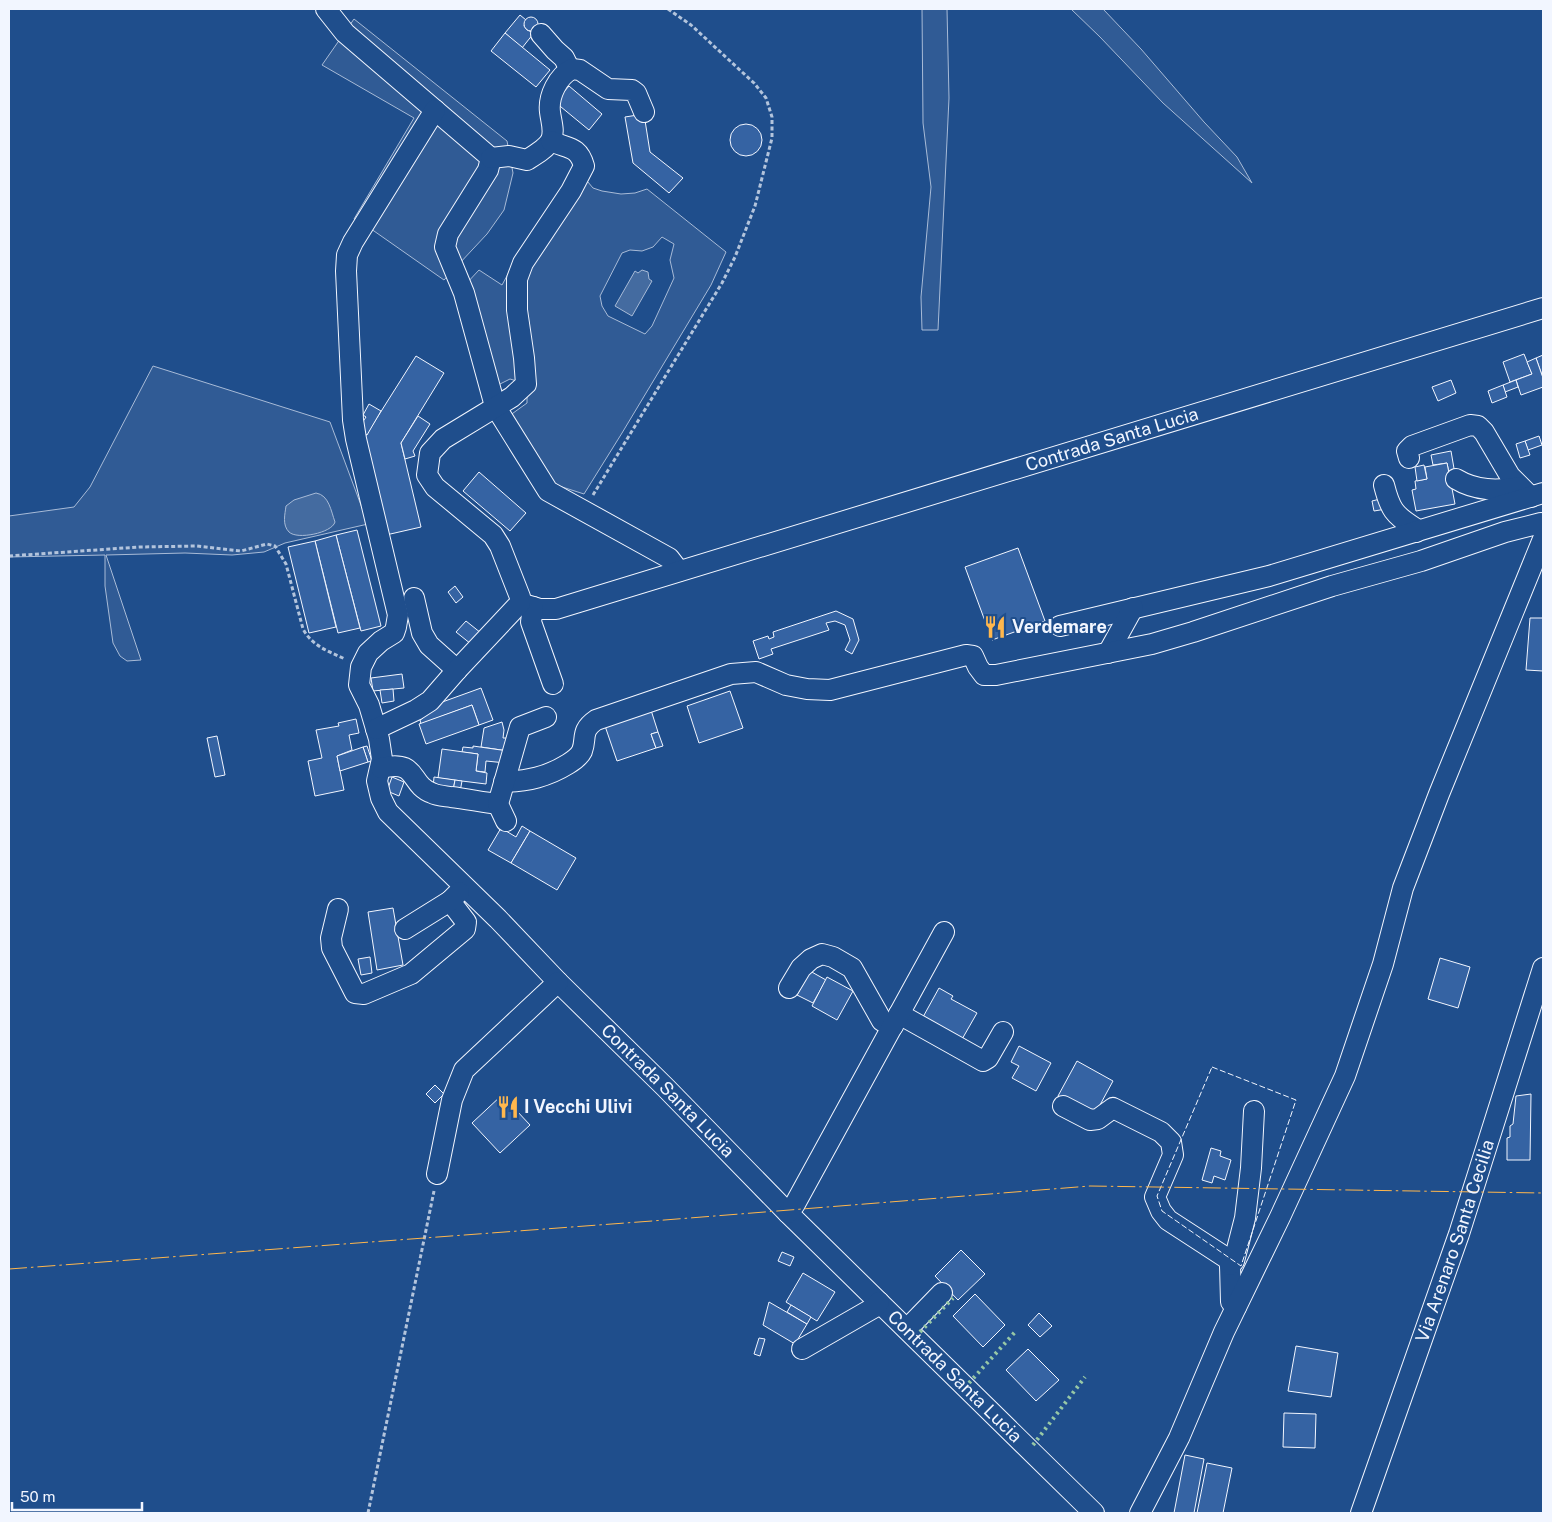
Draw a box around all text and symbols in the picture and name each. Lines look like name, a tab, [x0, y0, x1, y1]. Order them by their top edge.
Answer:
street label: Contrada Santa Lucia	[1023, 403, 1201, 475]
restaurant icon: Verdemare	[982, 614, 1008, 640]
place label: Verdemare	[1012, 616, 1107, 637]
street label: Contrada Santa Lucia	[597, 1019, 739, 1162]
restaurant icon: I Vecchi Ulivi	[495, 1094, 521, 1120]
place label: I Vecchi Ulivi	[524, 1096, 632, 1117]
street label: Via Arenaro Santa Cecilia	[1411, 1137, 1498, 1345]
street label: Contrada Santa Lucia	[884, 1306, 1027, 1447]
scale bar	[12, 1480, 142, 1512]
text: 50 m	[20, 1488, 55, 1505]

